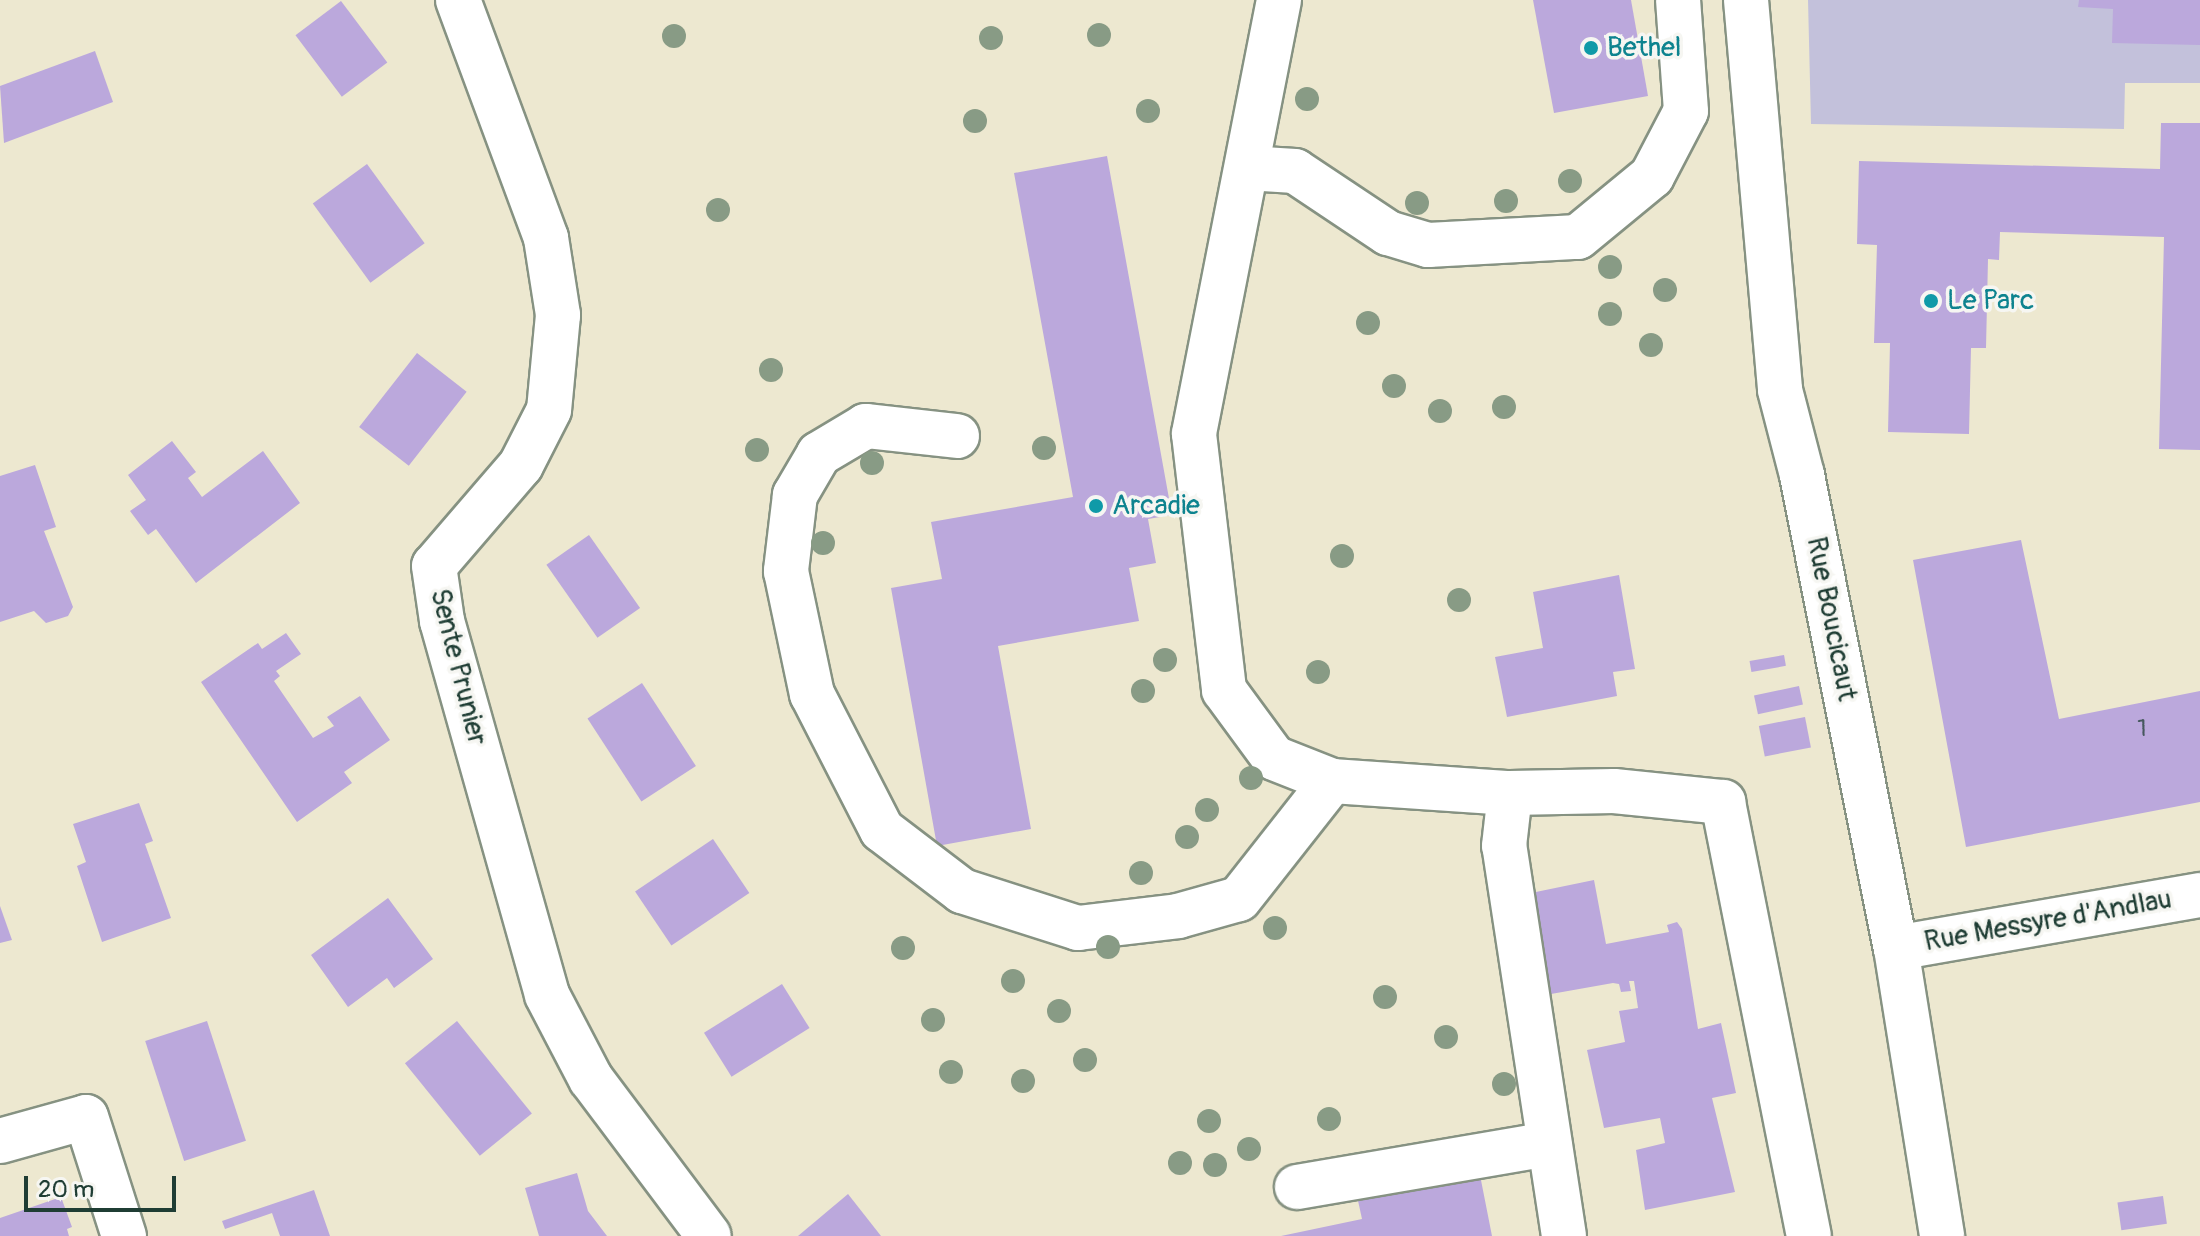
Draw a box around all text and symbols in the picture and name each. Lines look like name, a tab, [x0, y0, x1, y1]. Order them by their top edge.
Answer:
place label: Bethel	[1607, 31, 1682, 65]
marker: Bethel	[1582, 39, 1600, 57]
place label: Le Parc	[1947, 284, 2034, 318]
marker: Le Parc	[1922, 292, 1940, 310]
place label: Arcadie	[1112, 489, 1200, 523]
marker: Arcadie	[1087, 497, 1105, 515]
street label: Rue Boucicaut	[1799, 534, 1863, 704]
street label: Sente Prunier	[422, 585, 494, 749]
house number: 1	[2137, 715, 2147, 743]
street label: Rue Messyre d'Andlau	[1922, 883, 2174, 959]
scale bar	[28, 1160, 180, 1210]
text: 20 m	[38, 1175, 94, 1204]

